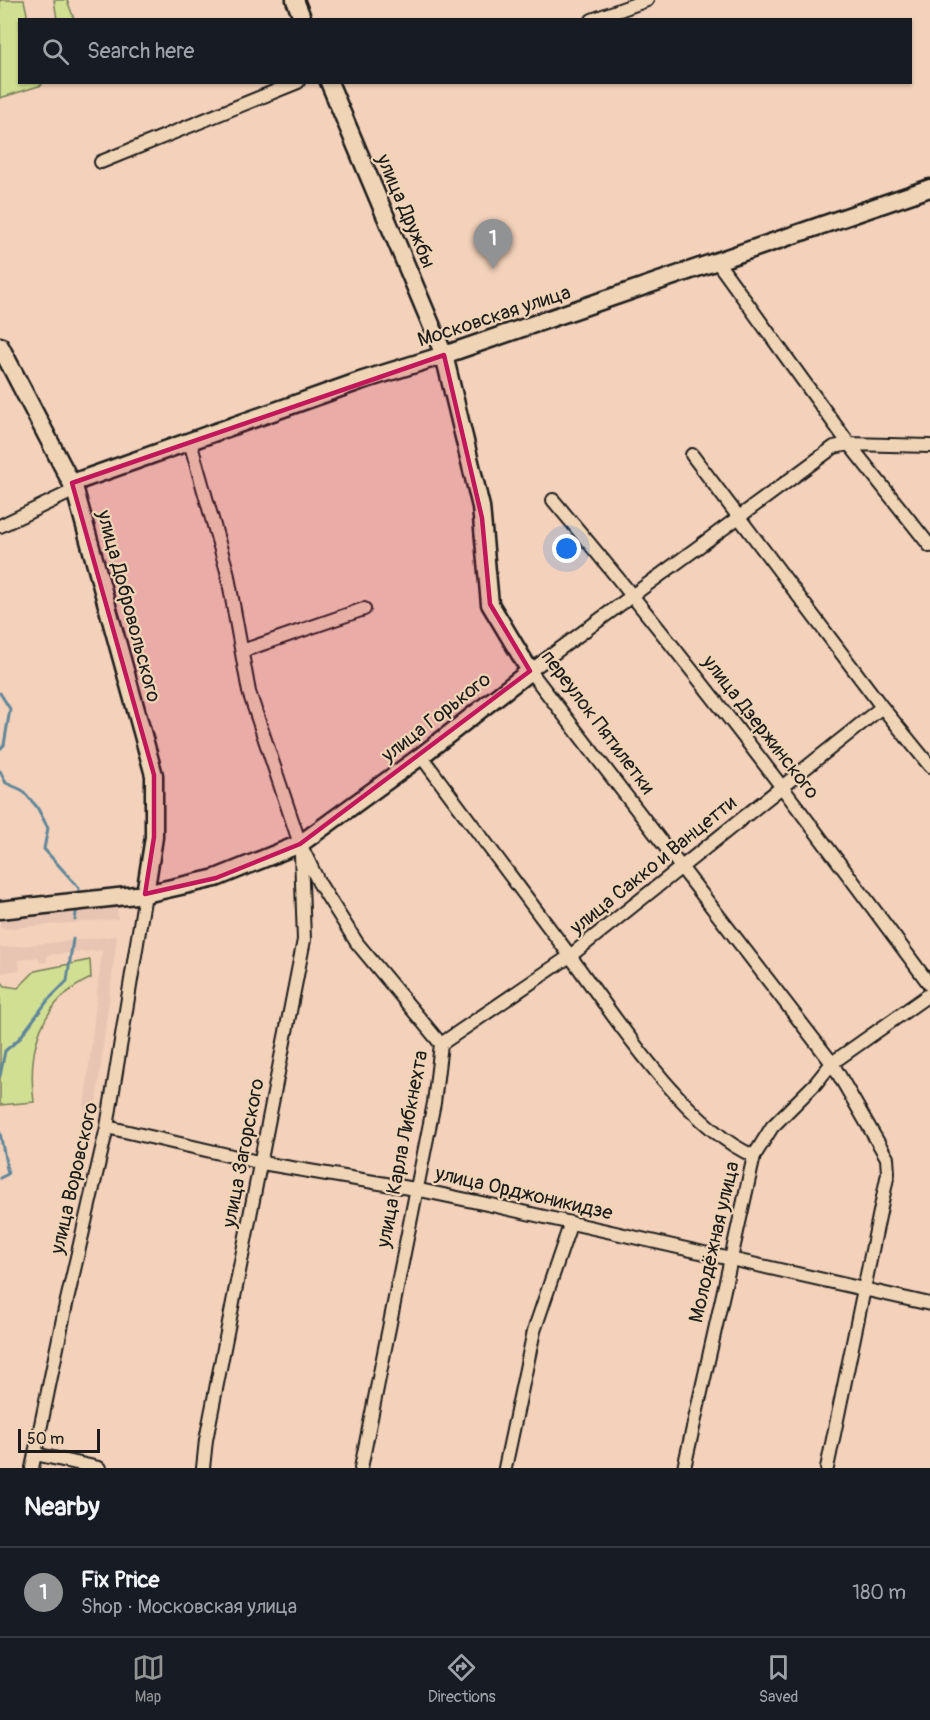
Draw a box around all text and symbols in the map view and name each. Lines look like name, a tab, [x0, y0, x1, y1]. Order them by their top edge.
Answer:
search box	[18, 18, 912, 84]
icon: search	[39, 35, 72, 68]
text: Search here	[87, 37, 194, 65]
street label: улица Дружбы	[370, 149, 441, 272]
pin: 1	[474, 220, 512, 269]
street label: Московская улица	[414, 279, 574, 353]
street label: улица Добровольского	[91, 506, 167, 705]
your location	[552, 534, 581, 563]
street label: переулок Пятилетки	[536, 645, 660, 799]
street label: улица Дзержинского	[696, 649, 825, 804]
street label: улица Горького	[376, 666, 496, 768]
street label: улица Сакко и Ванцетти	[564, 790, 741, 940]
street label: улица Карла Либкнехта	[370, 1048, 433, 1251]
street label: улица Загорского	[216, 1076, 270, 1231]
street label: улица Воровского	[44, 1099, 104, 1257]
street label: Молодёжная улица	[683, 1159, 745, 1325]
street label: улица Орджоникидзе	[432, 1160, 615, 1226]
scale bar	[18, 1426, 100, 1454]
text: 50 m	[27, 1429, 64, 1449]
text: Nearby	[24, 1491, 100, 1523]
text: Fix Price	[81, 1566, 159, 1594]
text: 1	[40, 1580, 47, 1605]
text: 180 m	[852, 1580, 906, 1605]
text: Shop · Московская улица	[81, 1594, 297, 1619]
tab: Map	[132, 1651, 165, 1707]
tab: Directions	[428, 1651, 496, 1707]
tab: Saved	[759, 1651, 798, 1707]

